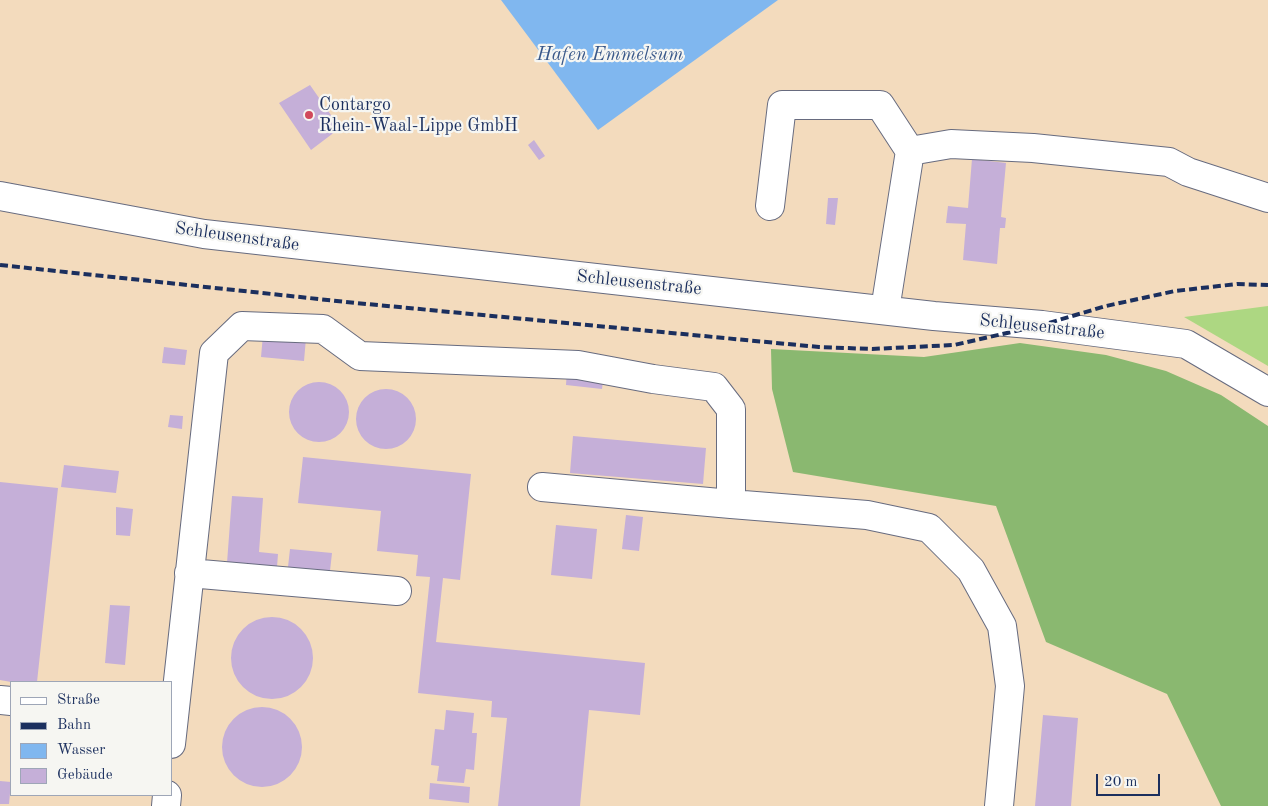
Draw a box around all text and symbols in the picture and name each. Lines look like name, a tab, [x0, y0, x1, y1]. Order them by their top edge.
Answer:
water label: Hafen Emmelsum	[537, 44, 683, 66]
place label: Contargo Rhein-Waal-Lippe GmbH	[319, 94, 518, 136]
marker: Contargo Rhein-Waal-Lippe GmbH	[303, 109, 315, 121]
street label: Schleusenstraße	[173, 218, 301, 256]
street label: Schleusenstraße	[575, 266, 703, 300]
street label: Schleusenstraße	[978, 310, 1106, 344]
legend	[10, 681, 172, 796]
text: Straße	[57, 693, 100, 708]
text: Bahn	[57, 718, 91, 733]
text: Wasser	[57, 743, 105, 758]
scale bar	[1098, 764, 1162, 796]
text: Gebäude	[57, 768, 113, 783]
text: 20 m	[1104, 775, 1138, 790]

